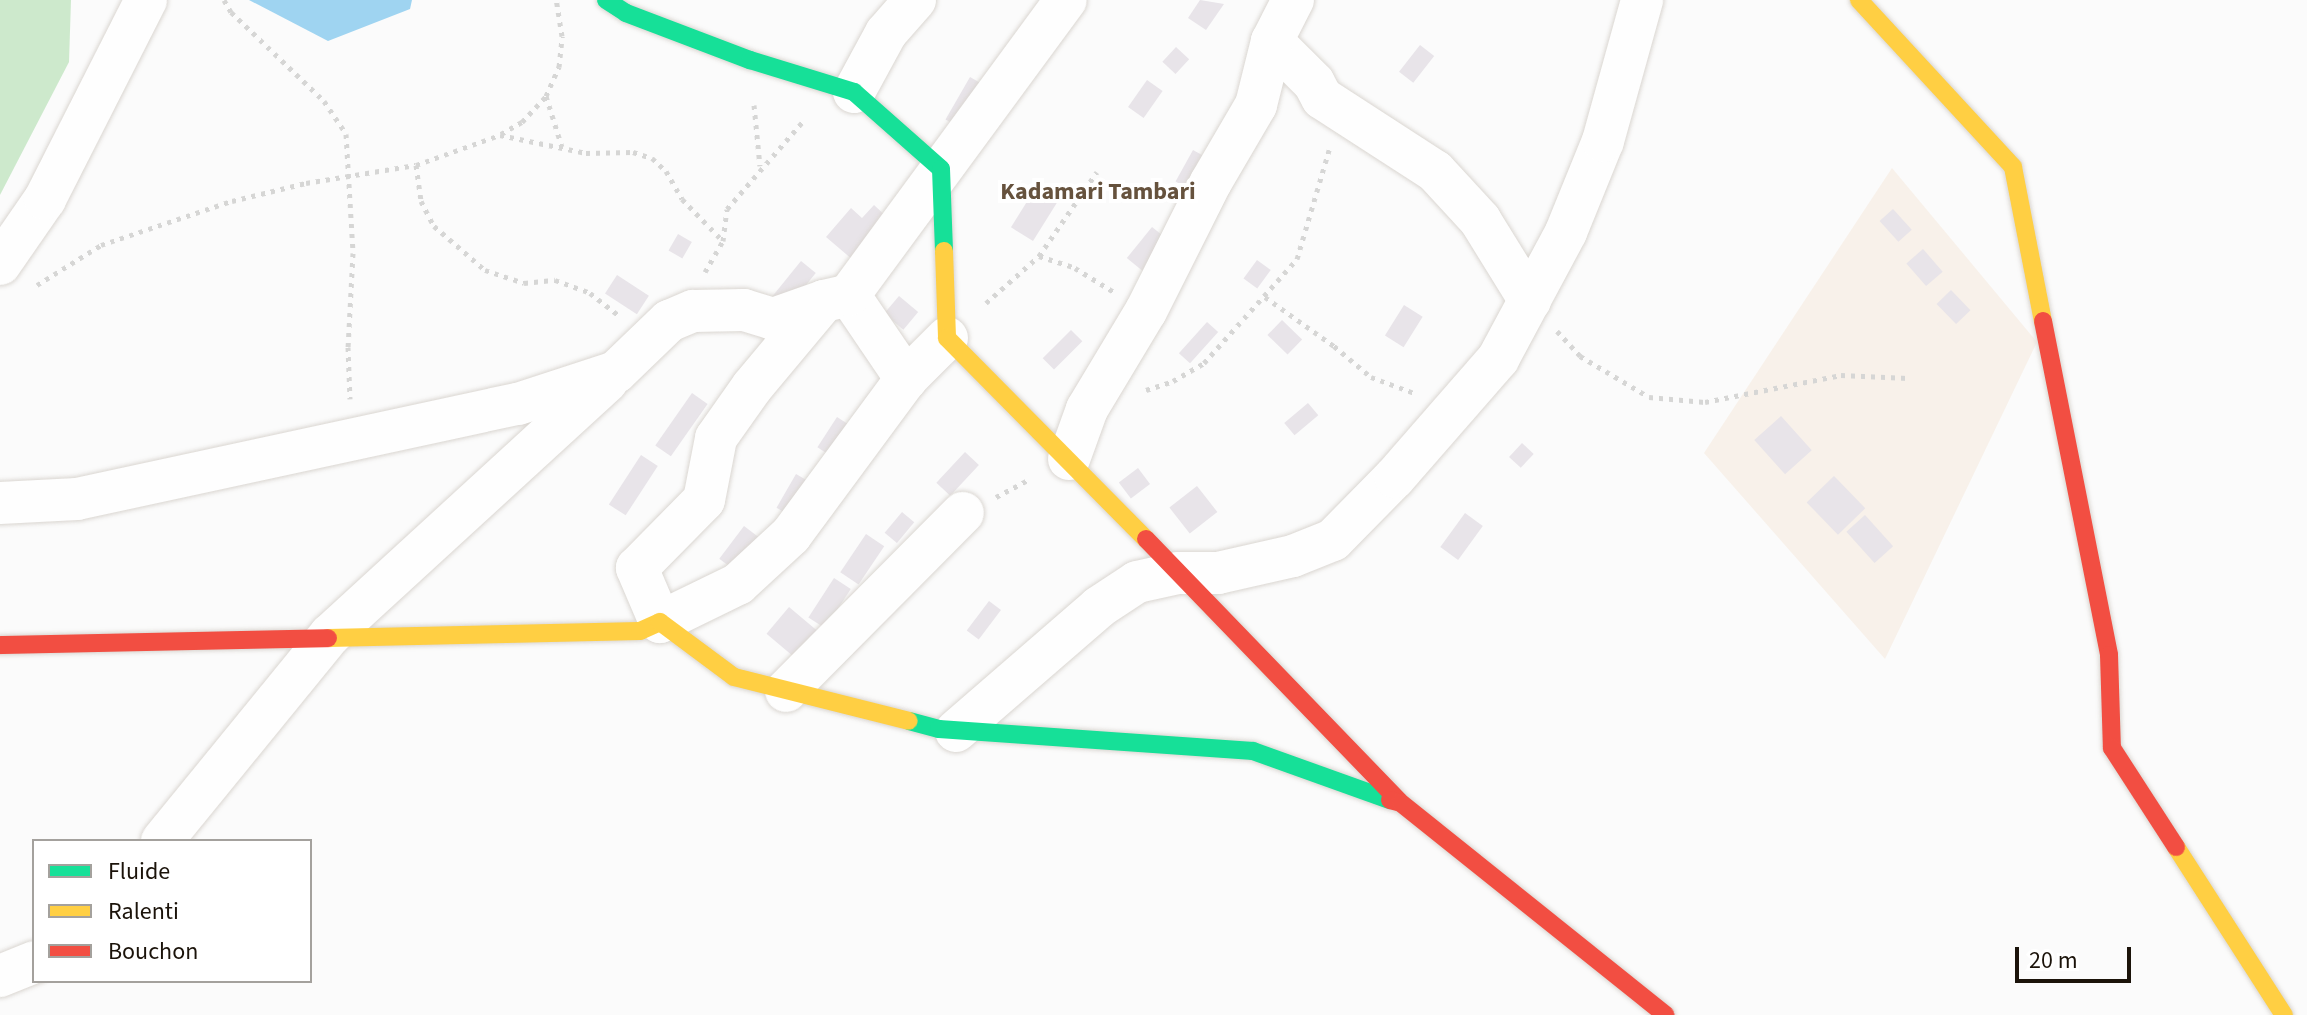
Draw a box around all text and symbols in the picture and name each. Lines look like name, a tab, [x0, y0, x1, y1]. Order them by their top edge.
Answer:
district label: Kadamari Tambari	[1000, 178, 1196, 206]
legend	[32, 839, 312, 983]
text: Fluide	[108, 854, 170, 889]
text: Ralenti	[108, 894, 179, 929]
scale bar	[2019, 931, 2135, 981]
text: Bouchon	[108, 934, 198, 969]
text: 20 m	[2029, 943, 2078, 978]

